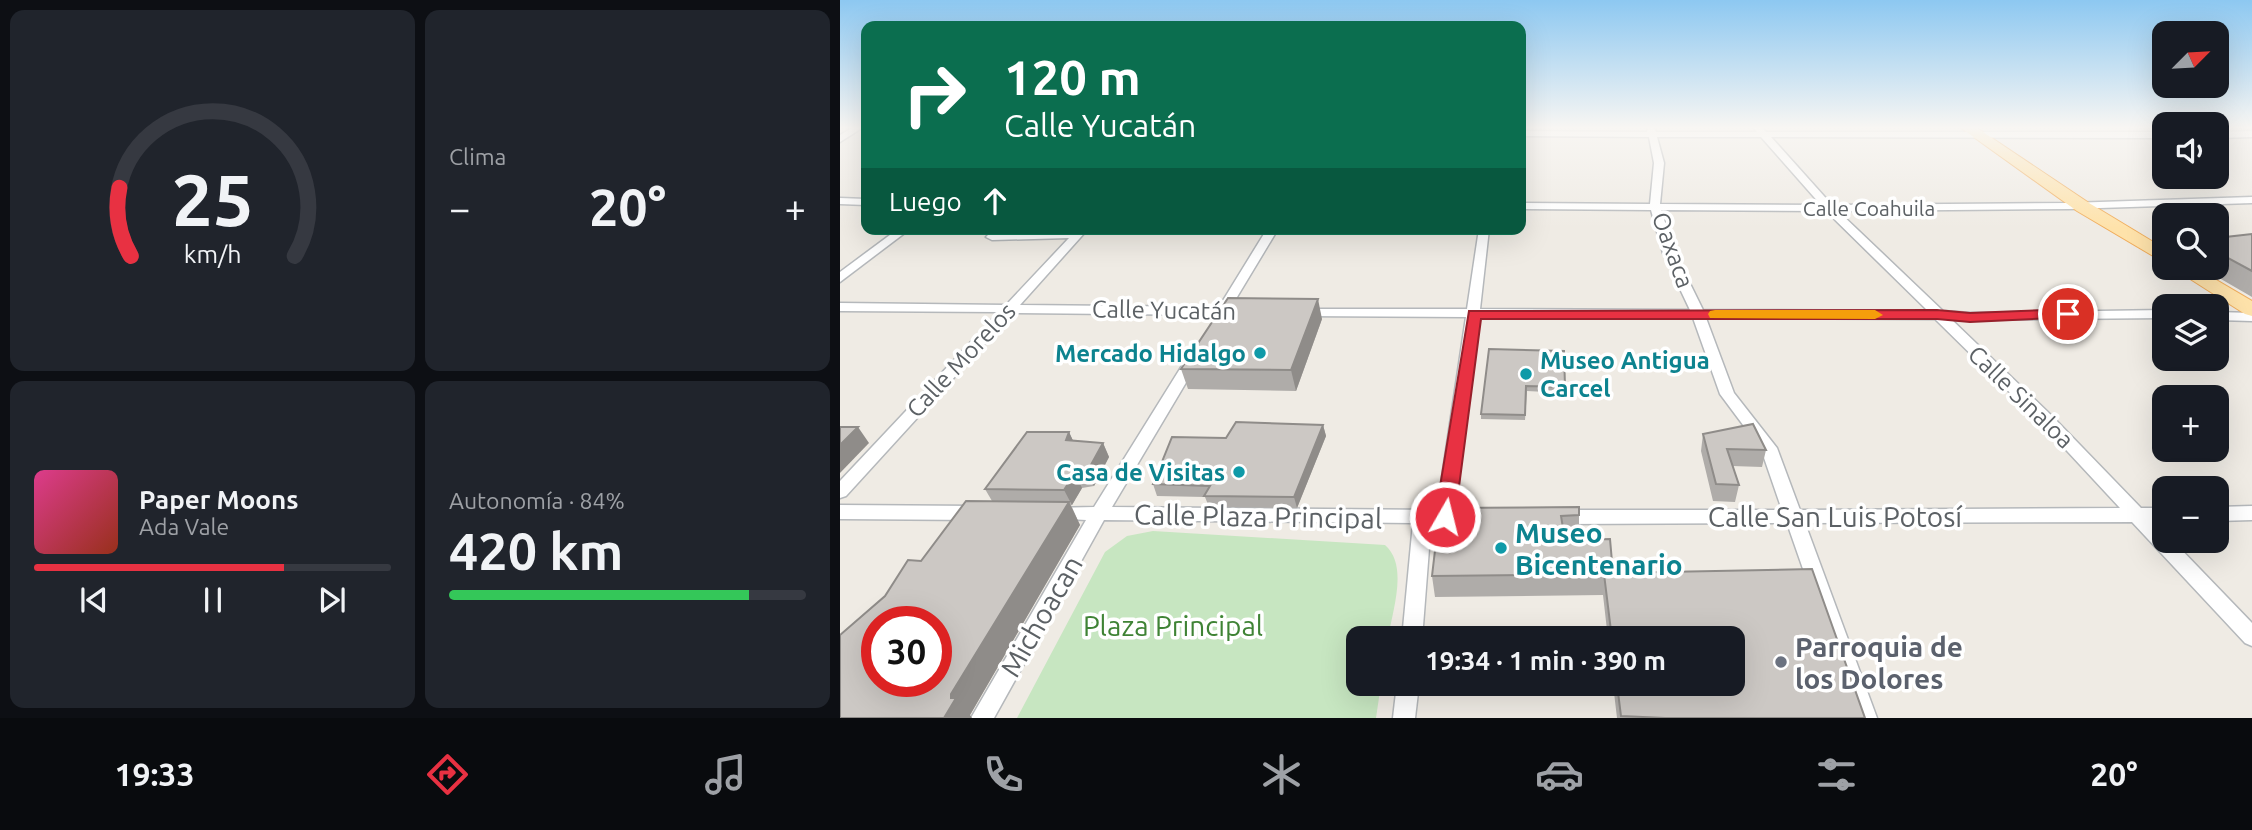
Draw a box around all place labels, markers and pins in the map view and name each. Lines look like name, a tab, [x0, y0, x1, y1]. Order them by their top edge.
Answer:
pin	[2038, 284, 2098, 344]
place label: Mercado Hidalgo	[1055, 340, 1246, 367]
marker: Mercado Hidalgo	[1252, 345, 1268, 361]
place label: Museo Antigua Carcel	[1540, 347, 1710, 402]
marker: Museo Antigua Carcel	[1518, 366, 1534, 382]
place label: Casa de Visitas	[1056, 459, 1225, 486]
marker: Casa de Visitas	[1231, 464, 1247, 480]
place label: Museo Bicentenario	[1515, 517, 1683, 580]
marker: Museo Bicentenario	[1493, 540, 1509, 556]
place label: Parroquia de los Dolores	[1795, 631, 1963, 694]
marker: Parroquia de los Dolores	[1773, 654, 1789, 670]

